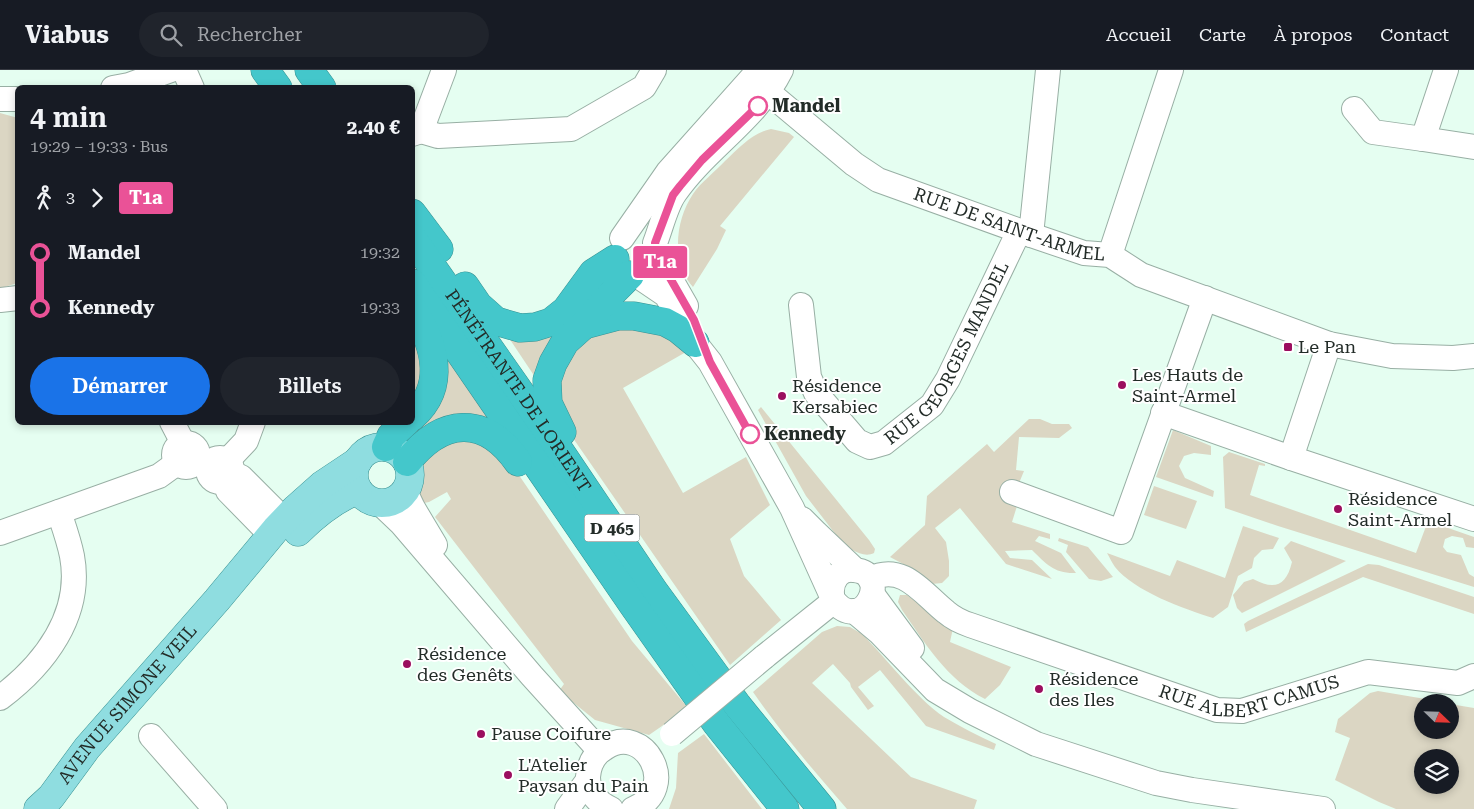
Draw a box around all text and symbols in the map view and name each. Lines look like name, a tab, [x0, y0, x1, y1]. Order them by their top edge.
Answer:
search box	[139, 12, 489, 57]
text: Viabus	[25, 21, 109, 49]
icon: search	[157, 21, 185, 49]
text: Rechercher	[197, 23, 302, 46]
text: Accueil	[1106, 24, 1171, 45]
text: Carte	[1199, 24, 1246, 45]
text: À propos	[1274, 24, 1352, 45]
text: Contact	[1380, 24, 1449, 45]
place label: Mandel	[772, 95, 841, 116]
marker: Mandel	[748, 96, 768, 116]
text: 4 min	[30, 101, 107, 134]
text: 2.40 €	[347, 116, 400, 139]
text: 19:29 – 19:33 · Bus	[30, 137, 168, 156]
street label: RUE DE SAINT-ARMEL	[911, 183, 1106, 265]
icon: walk	[30, 184, 58, 212]
icon: forward	[83, 184, 111, 212]
text: T1a	[129, 187, 163, 208]
text: 3	[66, 188, 75, 207]
text: Mandel	[68, 241, 140, 264]
text: 19:32	[360, 243, 400, 262]
line badge: T1a	[631, 246, 689, 278]
text: T1a	[643, 251, 677, 272]
street label: RUE GEORGES MANDEL	[880, 258, 1013, 449]
street label: PÉNÉTRANTE DE LORIENT	[441, 285, 595, 496]
text: Kennedy	[68, 296, 154, 319]
text: 19:33	[360, 298, 400, 317]
place label: Le Pan	[1298, 336, 1357, 357]
marker: Le Pan	[1282, 341, 1294, 353]
button: Démarrer	[30, 357, 210, 415]
button: Billets	[220, 357, 400, 415]
place label: Les Hauts de Saint-Armel	[1132, 364, 1243, 406]
place label: Résidence Kersabiec	[792, 375, 882, 417]
marker: Les Hauts de Saint-Armel	[1116, 379, 1128, 391]
marker: Résidence Kersabiec	[776, 390, 788, 402]
place label: Kennedy	[764, 423, 846, 444]
marker: Kennedy	[740, 424, 760, 444]
place label: Résidence Saint-Armel	[1348, 488, 1452, 530]
marker: Résidence Saint-Armel	[1332, 503, 1344, 515]
road number: D 465	[584, 514, 640, 542]
street label: AVENUE SIMONE VEIL	[53, 620, 201, 788]
place label: Résidence des Genêts	[417, 643, 513, 685]
marker: Résidence des Genêts	[401, 658, 413, 670]
place label: Résidence des Iles	[1049, 668, 1139, 710]
street label: RUE ALBERT CAMUS	[1156, 671, 1342, 721]
marker: Résidence des Iles	[1033, 683, 1045, 695]
north arrow	[1414, 694, 1459, 739]
map controls	[1414, 694, 1459, 794]
place label: Pause Coifure	[491, 723, 611, 744]
marker: Pause Coifure	[475, 728, 487, 740]
button: layers	[1414, 749, 1459, 794]
place label: L'Atelier Paysan du Pain	[518, 754, 649, 796]
marker: L'Atelier Paysan du Pain	[502, 769, 514, 781]

